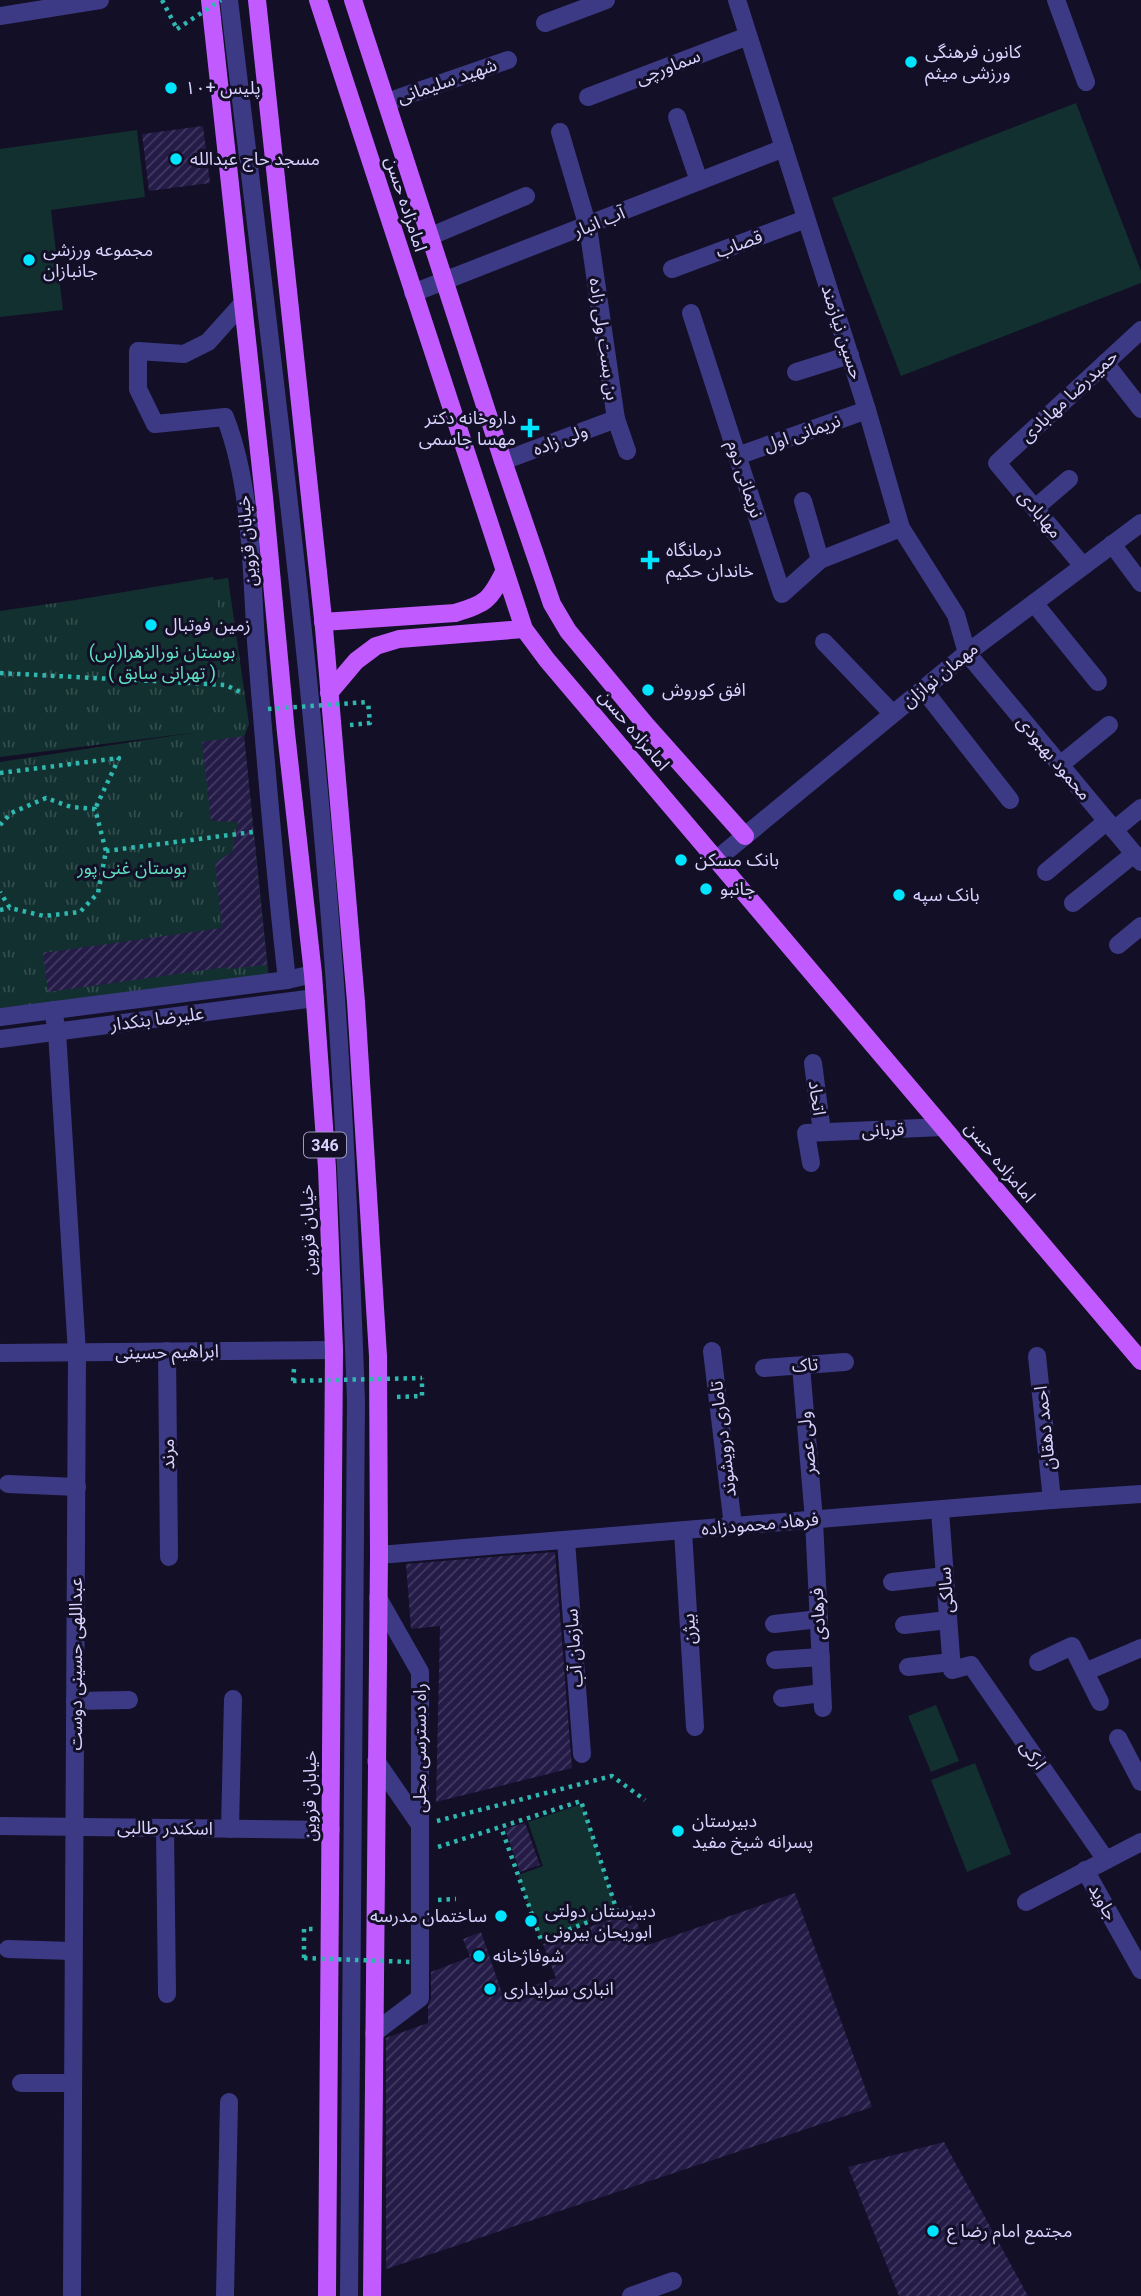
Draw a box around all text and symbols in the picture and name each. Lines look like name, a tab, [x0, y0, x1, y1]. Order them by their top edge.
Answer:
place label: کانون فرهنگی ورزشی میثم	[925, 41, 1022, 86]
street label: سماورچی	[633, 45, 703, 89]
street label: شهید سلیمانی	[394, 54, 500, 108]
marker: کانون فرهنگی ورزشی میثم	[903, 54, 919, 70]
place label: پلیس +۱۰	[185, 77, 261, 99]
marker: پلیس +۱۰	[163, 80, 179, 96]
place label: مسجد حاج عبدالله	[190, 148, 320, 172]
marker: مسجد حاج عبدالله	[168, 151, 184, 167]
street label: امامزاده حسن	[380, 154, 432, 254]
street label: آب انبار	[569, 201, 629, 243]
street label: قصاب	[713, 225, 765, 262]
place label: مجموعه ورزشی جانبازان	[43, 239, 153, 282]
marker: مجموعه ورزشی جانبازان	[21, 252, 37, 268]
street label: بن بست ولی زاده	[585, 276, 623, 402]
street label: حسین نیازمند	[816, 282, 868, 382]
street label: حمیدرضا مهابادی	[1016, 345, 1122, 447]
place label: داروخانه دکتر مهسا جاسمی	[419, 407, 516, 450]
street label: نریمانی اول	[761, 410, 843, 456]
marker: داروخانه دکتر مهسا جاسمی	[522, 420, 538, 436]
street label: ولی زاده	[530, 420, 590, 460]
street label: نریمانی دوم	[719, 437, 768, 522]
street label: مهابادی	[1014, 485, 1066, 543]
street label: خیابان قزوین	[232, 495, 262, 587]
place label: درمانگاه خاندان حکیم	[666, 539, 754, 584]
marker: درمانگاه خاندان حکیم	[640, 550, 660, 570]
place label: زمین فوتبال	[165, 614, 251, 636]
marker: زمین فوتبال	[143, 617, 159, 633]
street label: مهمان نوازان	[898, 638, 982, 712]
park label: بوستان نورالزهرا(س) ( تهرانی سابق )	[89, 641, 235, 684]
place label: افق کوروش	[662, 679, 746, 701]
marker: افق کوروش	[640, 682, 656, 698]
street label: امامزاده حسن	[594, 685, 674, 775]
street label: محمود بهبودی	[1012, 711, 1096, 805]
place label: بانک مسکن	[695, 849, 779, 871]
marker: بانک مسکن	[673, 852, 689, 868]
park label: بوستان غنی پور	[76, 857, 187, 879]
place label: جانبو	[720, 878, 755, 900]
marker: جانبو	[698, 881, 714, 897]
place label: بانک سپه	[913, 884, 980, 906]
marker: بانک سپه	[891, 887, 907, 903]
street label: علیرضا بنکدار	[108, 1002, 205, 1036]
street label: اتحاد	[805, 1079, 830, 1117]
street label: امامزاده حسن	[960, 1117, 1040, 1207]
street label: قربانی	[861, 1118, 905, 1142]
road number: 346	[304, 1133, 346, 1158]
street label: خیابان قزوین	[295, 1184, 321, 1276]
street label: ابراهیم حسینی	[115, 1340, 219, 1366]
street label: تاک	[791, 1353, 819, 1376]
street label: تاماری درویشوند	[705, 1380, 741, 1498]
street label: احمد دهقان	[1030, 1385, 1060, 1471]
street label: ولی عصر	[793, 1410, 821, 1477]
street label: مرند	[157, 1439, 179, 1469]
street label: فرهاد محمودزاده	[700, 1508, 820, 1540]
street label: سالکی	[933, 1566, 959, 1614]
street label: عبداللهی حسینی دوست	[65, 1578, 87, 1750]
street label: فرهادی	[806, 1587, 830, 1641]
street label: سازمان آب	[560, 1608, 588, 1688]
street label: بیژن	[677, 1613, 701, 1645]
street label: راه دسترسی محلی	[409, 1683, 431, 1813]
street label: ارکی	[1015, 1736, 1051, 1774]
street label: خیابان قزوین	[299, 1750, 321, 1842]
place label: دبیرستان پسرانه شیخ مفید	[692, 1810, 813, 1855]
street label: اسکندر طالبی	[117, 1816, 213, 1840]
marker: دبیرستان پسرانه شیخ مفید	[670, 1823, 686, 1839]
street label: جاوید	[1085, 1880, 1122, 1924]
place label: دبیرستان دولتی ابوریحان بیرونی	[545, 1900, 656, 1943]
place label: ساختمان مدرسه	[370, 1905, 487, 1927]
marker: ساختمان مدرسه	[493, 1908, 509, 1924]
marker: دبیرستان دولتی ابوریحان بیرونی	[523, 1913, 539, 1929]
place label: شوفاژخانه	[493, 1945, 564, 1967]
marker: شوفاژخانه	[471, 1948, 487, 1964]
place label: انباری سرایداری	[504, 1978, 614, 2000]
marker: انباری سرایداری	[482, 1981, 498, 1997]
place label: مجتمع امام رضا ع	[947, 2220, 1072, 2245]
marker: مجتمع امام رضا ع	[925, 2223, 941, 2239]

